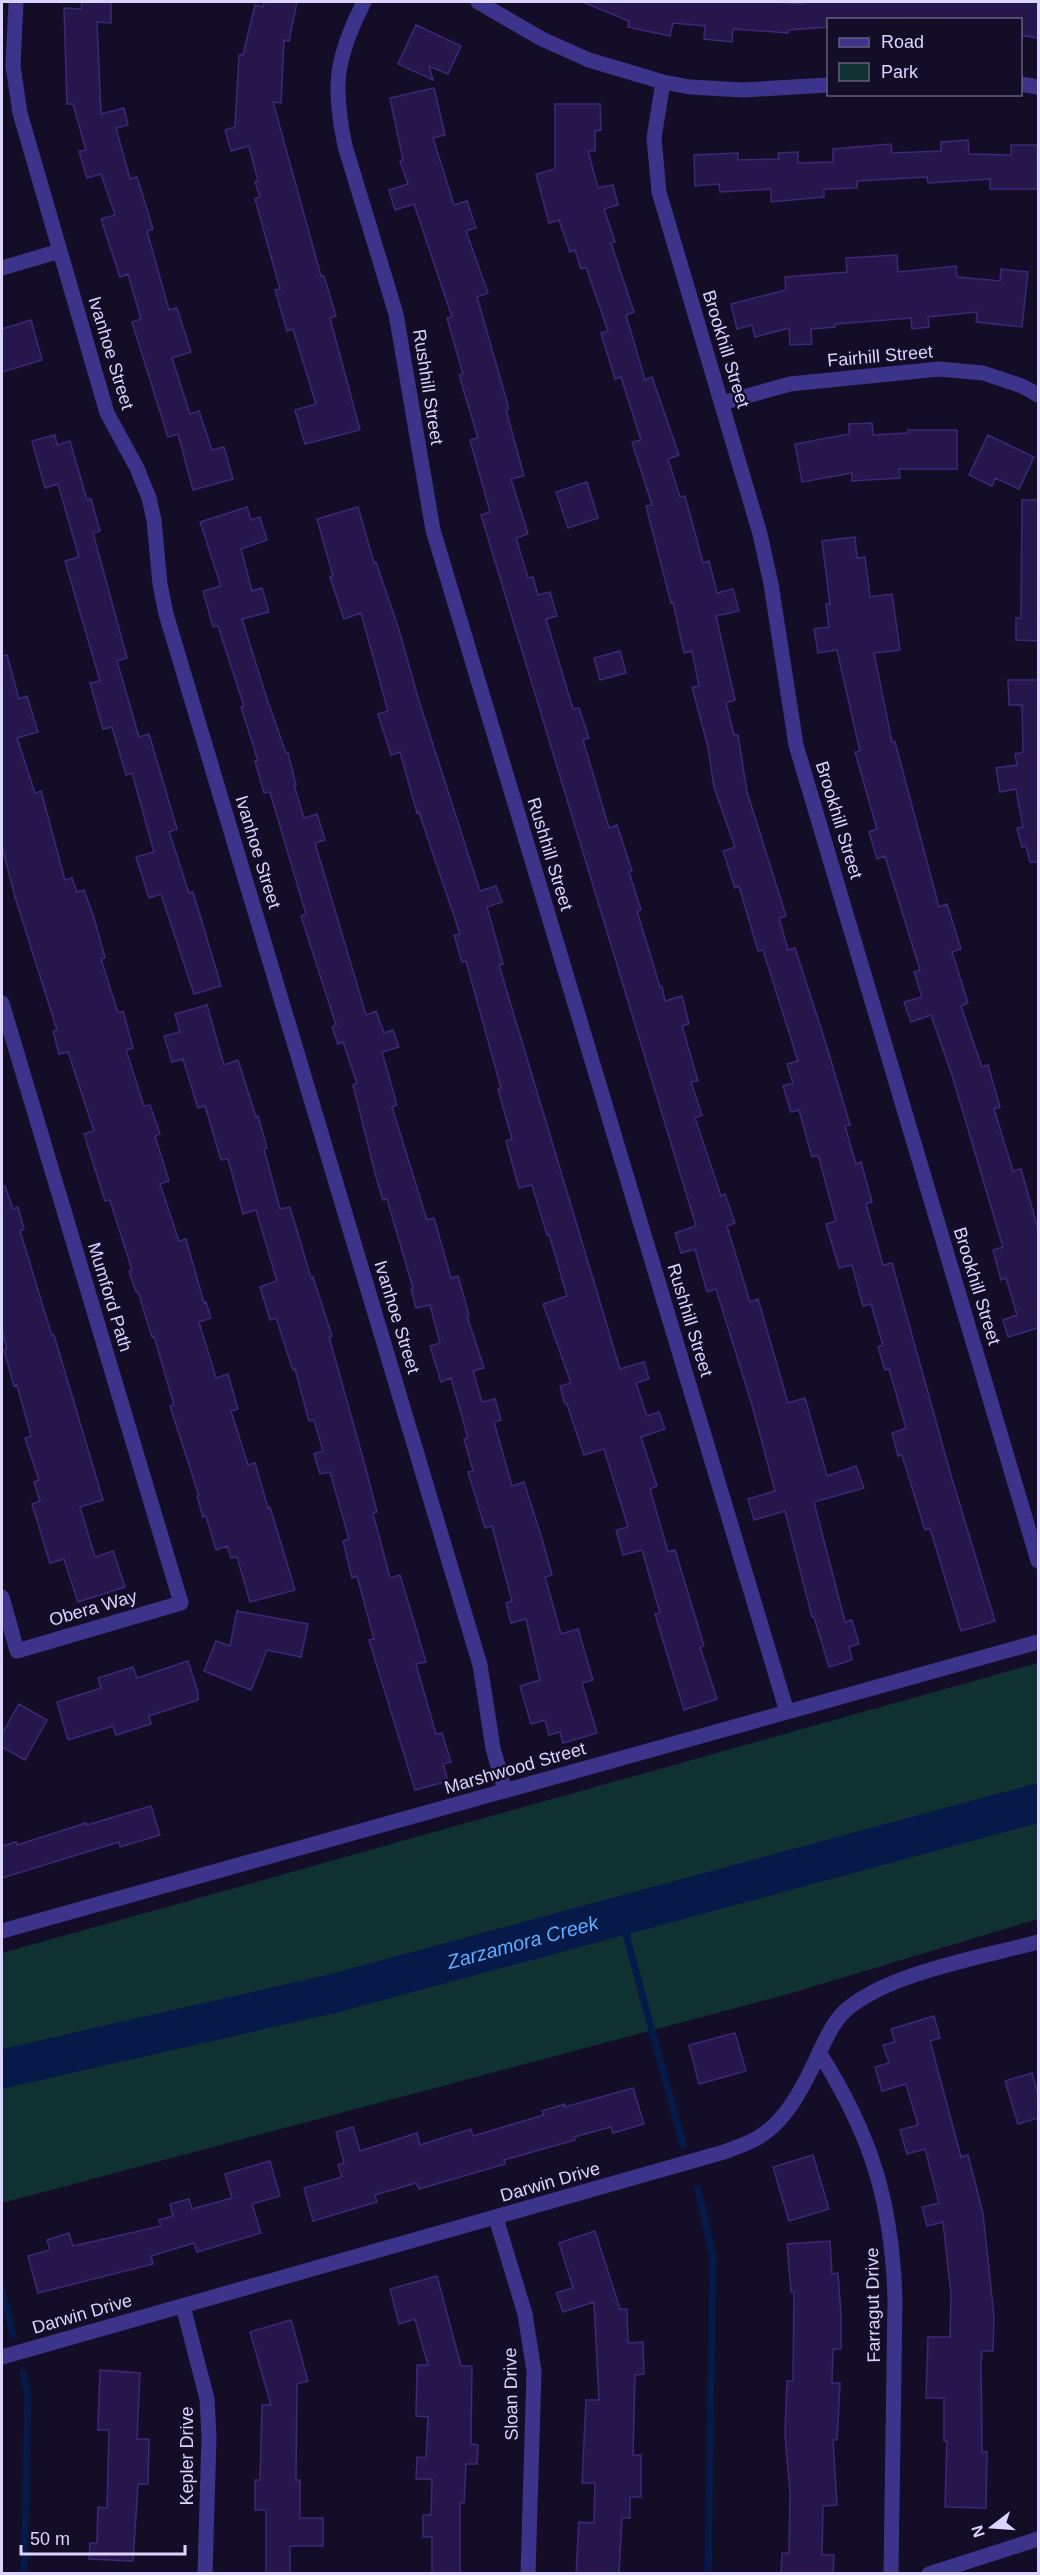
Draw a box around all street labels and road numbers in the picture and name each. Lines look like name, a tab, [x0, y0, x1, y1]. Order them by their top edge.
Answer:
street label: Brookhill Street	[699, 288, 753, 410]
street label: Ivanhoe Street	[84, 294, 138, 412]
street label: Rushhill Street	[409, 328, 447, 446]
street label: Fairhill Street	[826, 341, 934, 371]
street label: Brookhill Street	[812, 759, 866, 881]
street label: Ivanhoe Street	[231, 793, 285, 911]
street label: Rushhill Street	[523, 795, 577, 913]
street label: Brookhill Street	[950, 1225, 1004, 1347]
street label: Mumford Path	[84, 1240, 136, 1354]
street label: Ivanhoe Street	[370, 1258, 424, 1376]
street label: Rushhill Street	[663, 1261, 717, 1379]
street label: Obera Way	[47, 1586, 139, 1630]
street label: Marshwood Street	[442, 1738, 588, 1798]
street label: Darwin Drive	[498, 2158, 602, 2206]
street label: Farragut Drive	[862, 2247, 884, 2363]
street label: Darwin Drive	[30, 2290, 134, 2338]
street label: Sloan Drive	[500, 2347, 522, 2441]
street label: Kepler Drive	[177, 2406, 197, 2506]

